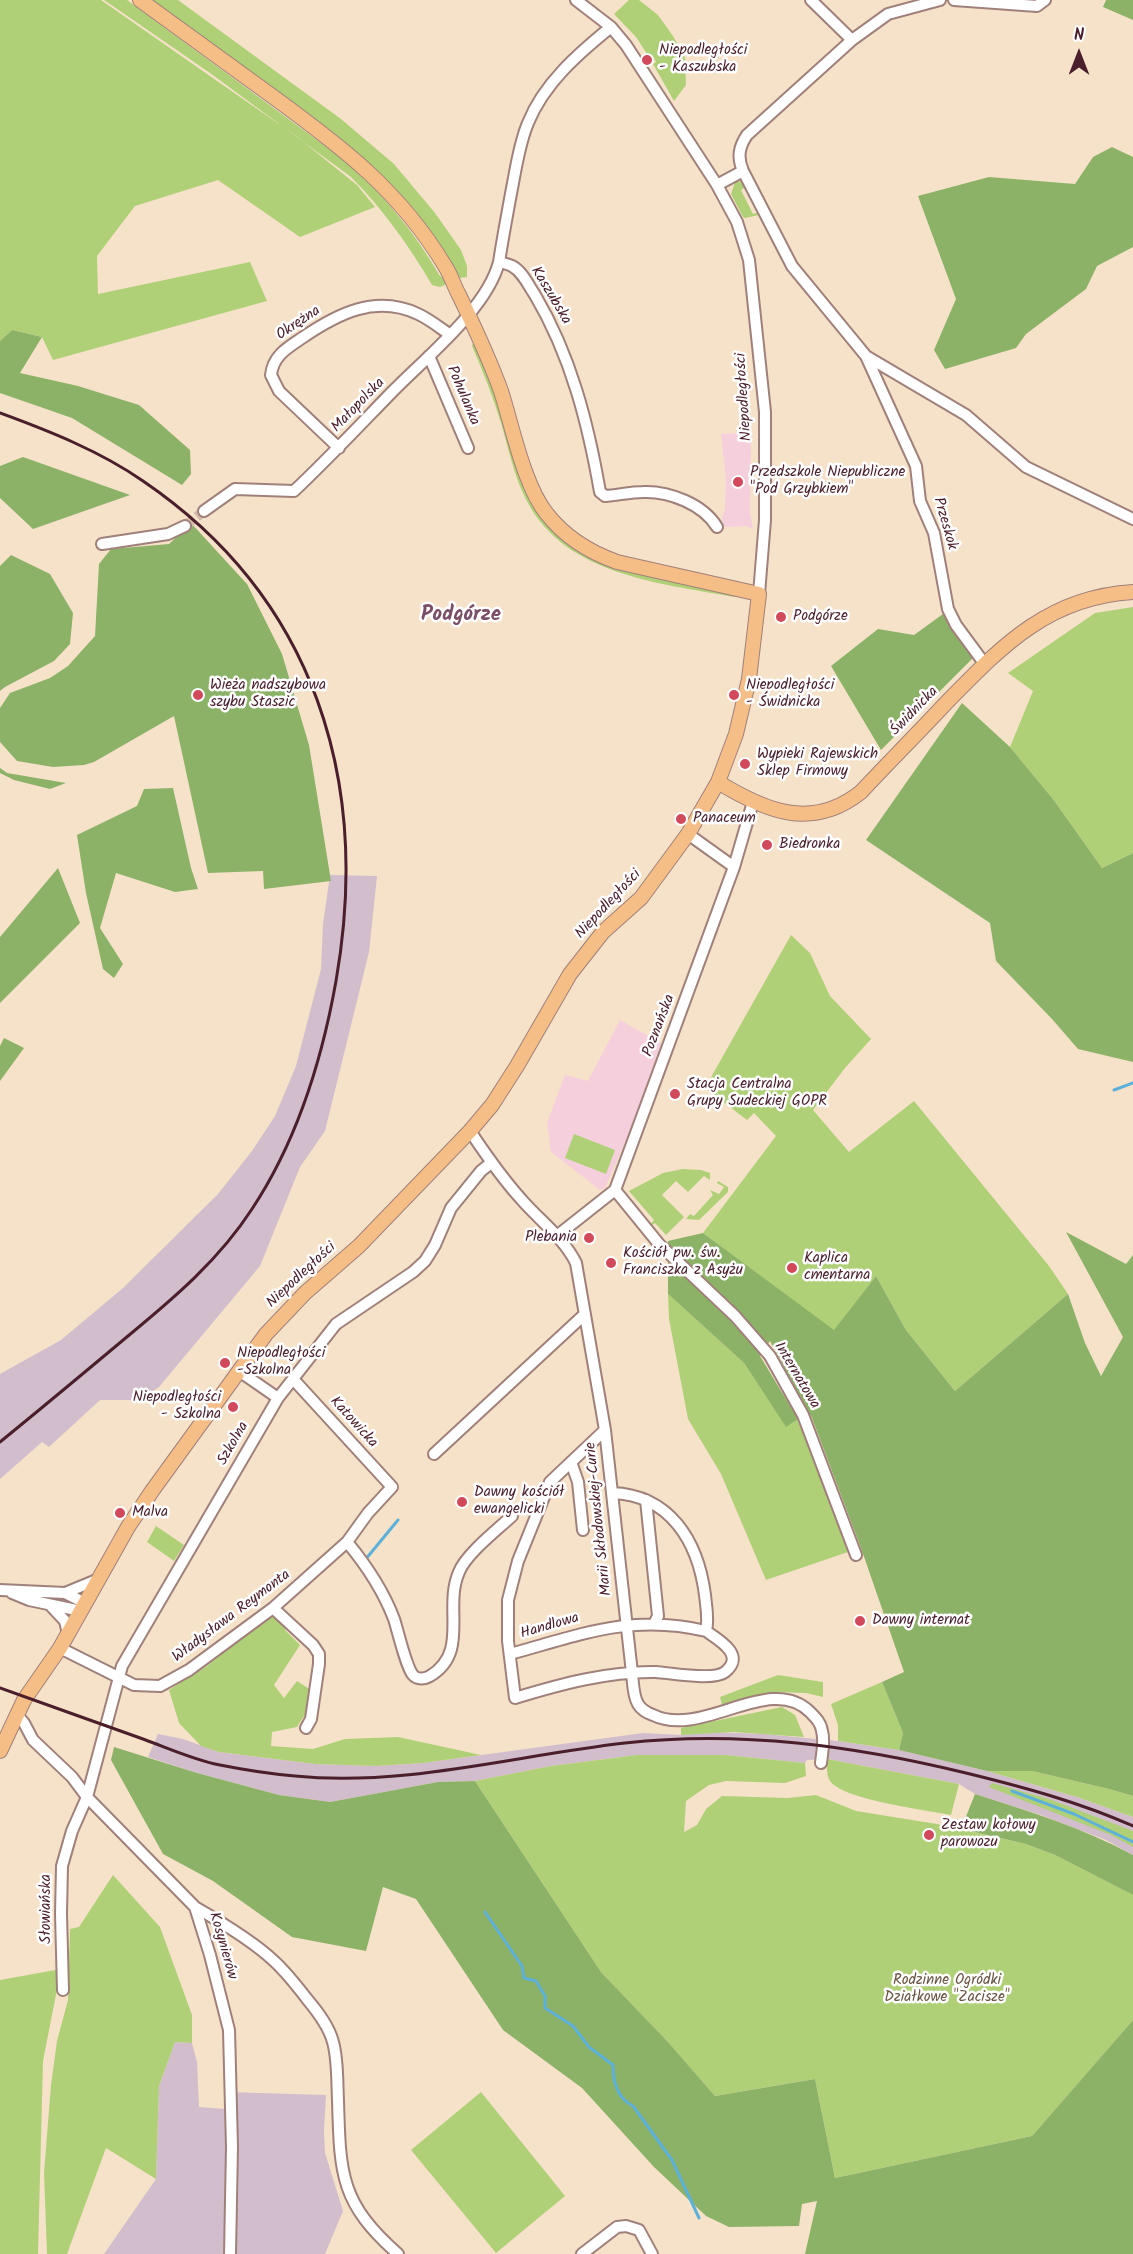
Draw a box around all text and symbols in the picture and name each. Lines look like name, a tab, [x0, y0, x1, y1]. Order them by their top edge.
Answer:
text: N	[1074, 23, 1084, 48]
north arrow	[1049, 24, 1109, 84]
place label: Niepodległości - Kaszubska	[659, 42, 747, 77]
marker: Niepodległości - Kaszubska	[640, 53, 654, 67]
street label: Kaszubska	[526, 264, 574, 328]
street label: Okrężna	[274, 303, 324, 345]
street label: Niepodległości	[733, 352, 757, 442]
street label: Pohulanka	[441, 364, 483, 428]
street label: Małopolska	[328, 375, 390, 437]
place label: Przedszkole Niepubliczne "Pod Grzybkiem"	[750, 464, 905, 499]
marker: Przedszkole Niepubliczne "Pod Grzybkiem"	[731, 475, 745, 489]
street label: Przeskok	[928, 496, 960, 552]
district label: Podgórze	[421, 603, 501, 629]
place label: Podgórze	[793, 608, 848, 626]
marker: Podgórze	[774, 610, 788, 624]
place label: Wieża nadszybowa szybu Staszic	[210, 677, 326, 712]
place label: Niepodległości - Świdnicka	[746, 677, 834, 712]
street label: Świdnicka	[887, 684, 943, 740]
marker: Wieża nadszybowa szybu Staszic	[191, 688, 205, 702]
marker: Niepodległości - Świdnicka	[727, 688, 741, 702]
place label: Wypieki Rajewskich Sklep Firmowy	[757, 746, 878, 781]
marker: Wypieki Rajewskich Sklep Firmowy	[738, 757, 752, 771]
place label: Panaceum	[693, 810, 756, 828]
marker: Panaceum	[674, 812, 688, 826]
place label: Biedronka	[779, 836, 840, 854]
marker: Biedronka	[760, 838, 774, 852]
street label: Niepodległości	[572, 867, 646, 943]
street label: Poznańska	[640, 992, 680, 1060]
place label: Stacja Centralna Grupy Sudeckiej GOPR	[687, 1076, 827, 1111]
marker: Stacja Centralna Grupy Sudeckiej GOPR	[668, 1087, 682, 1101]
place label: Plebania	[525, 1229, 577, 1247]
marker: Plebania	[582, 1231, 596, 1245]
street label: Niepodległości	[264, 1239, 340, 1313]
place label: Kościół pw. św. Franciszka z Asyżu	[623, 1245, 743, 1280]
place label: Kaplica cmentarna	[804, 1250, 870, 1285]
marker: Kościół pw. św. Franciszka z Asyżu	[604, 1256, 618, 1270]
marker: Kaplica cmentarna	[785, 1261, 799, 1275]
street label: Internatowa	[769, 1339, 823, 1413]
place label: Niepodległości -Szkolna	[237, 1345, 325, 1380]
marker: Niepodległości -Szkolna	[218, 1356, 232, 1370]
place label: Niepodległości - Szkolna	[133, 1389, 221, 1424]
street label: Katowicka	[325, 1394, 381, 1452]
marker: Niepodległości - Szkolna	[226, 1400, 240, 1414]
street label: Szkolna	[214, 1419, 254, 1469]
street label: Marii Skłodowskiej-Curie	[583, 1441, 617, 1597]
place label: Dawny kościół ewangelicki	[474, 1484, 565, 1519]
marker: Dawny kościół ewangelicki	[455, 1495, 469, 1509]
place label: Malva	[132, 1504, 168, 1522]
marker: Malva	[113, 1506, 127, 1520]
street label: Władysława Reymonta	[170, 1567, 294, 1667]
street label: Handlowa	[519, 1610, 581, 1644]
place label: Dawny internat	[872, 1612, 970, 1630]
marker: Dawny internat	[853, 1614, 867, 1628]
place label: Zestaw kołowy parowozu	[941, 1817, 1036, 1852]
marker: Zestaw kołowy parowozu	[922, 1828, 936, 1842]
street label: Słowiańska	[38, 1874, 56, 1944]
street label: Kosynierów	[204, 1910, 240, 1982]
park label: Rodzinne Ogródki Działkowe "Zacisze"	[884, 1972, 1010, 2007]

